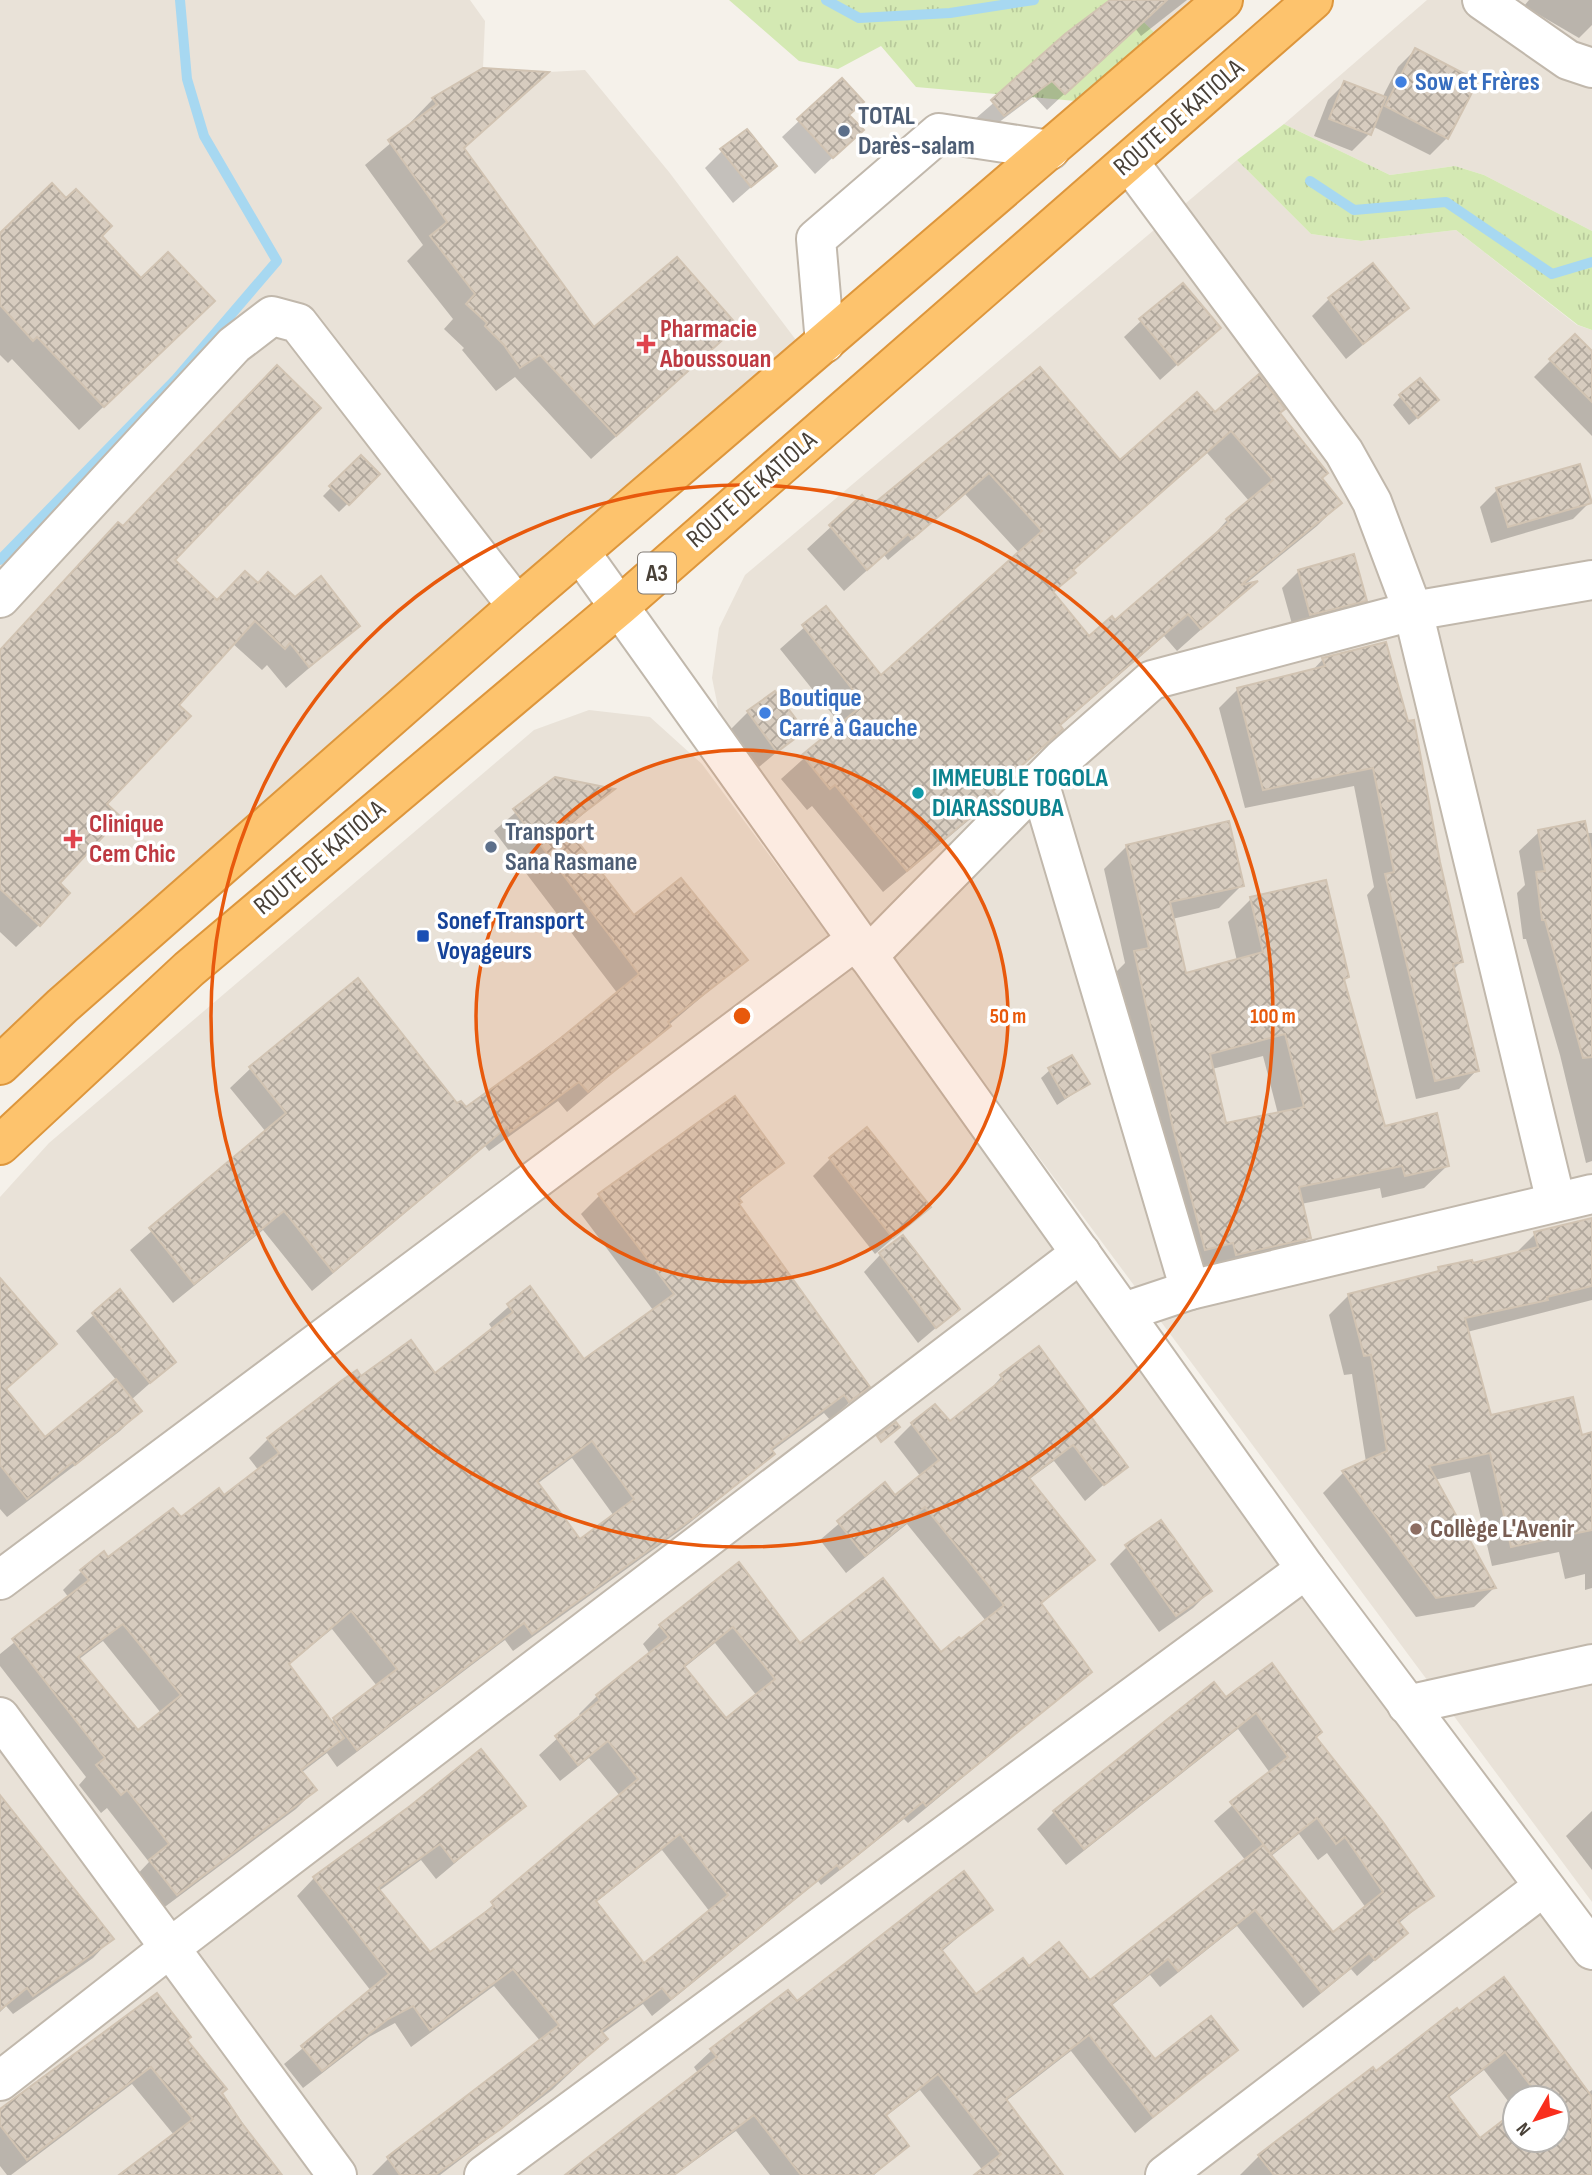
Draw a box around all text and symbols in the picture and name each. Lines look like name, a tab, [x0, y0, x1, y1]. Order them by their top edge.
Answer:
street label: ROUTE DE KATIOLA	[1108, 53, 1251, 183]
place label: Sow et Frères	[1415, 67, 1540, 98]
marker: Sow et Frères	[1393, 74, 1409, 90]
place label: TOTAL Darès-salam	[858, 101, 975, 162]
marker: TOTAL Darès-salam	[836, 123, 852, 139]
place label: Pharmacie Aboussouan	[659, 314, 771, 375]
marker: Pharmacie Aboussouan	[638, 336, 654, 352]
street label: ROUTE DE KATIOLA	[681, 425, 824, 555]
road number: A3	[638, 552, 676, 594]
place label: Boutique Carré à Gauche	[779, 683, 918, 744]
marker: Boutique Carré à Gauche	[757, 705, 773, 721]
place label: IMMEUBLE TOGOLA DIARASSOUBA	[932, 763, 1109, 824]
marker: IMMEUBLE TOGOLA DIARASSOUBA	[910, 785, 926, 801]
street label: ROUTE DE KATIOLA	[248, 793, 393, 922]
place label: Clinique Cem Chic	[89, 809, 176, 870]
place label: Transport Sana Rasmane	[505, 817, 637, 878]
marker: Clinique Cem Chic	[63, 829, 83, 849]
marker: Transport Sana Rasmane	[483, 839, 499, 855]
place label: Sonef Transport Voyageurs	[437, 906, 585, 967]
marker: Sonef Transport Voyageurs	[415, 928, 431, 944]
centre of rings	[730, 1004, 754, 1028]
text: 50 m	[990, 1004, 1026, 1029]
text: 100 m	[1250, 1004, 1296, 1029]
place label: Collège L'Avenir	[1430, 1514, 1575, 1545]
marker: Collège L'Avenir	[1408, 1521, 1424, 1537]
north arrow	[1501, 2084, 1571, 2154]
text: N	[1512, 2118, 1536, 2140]

